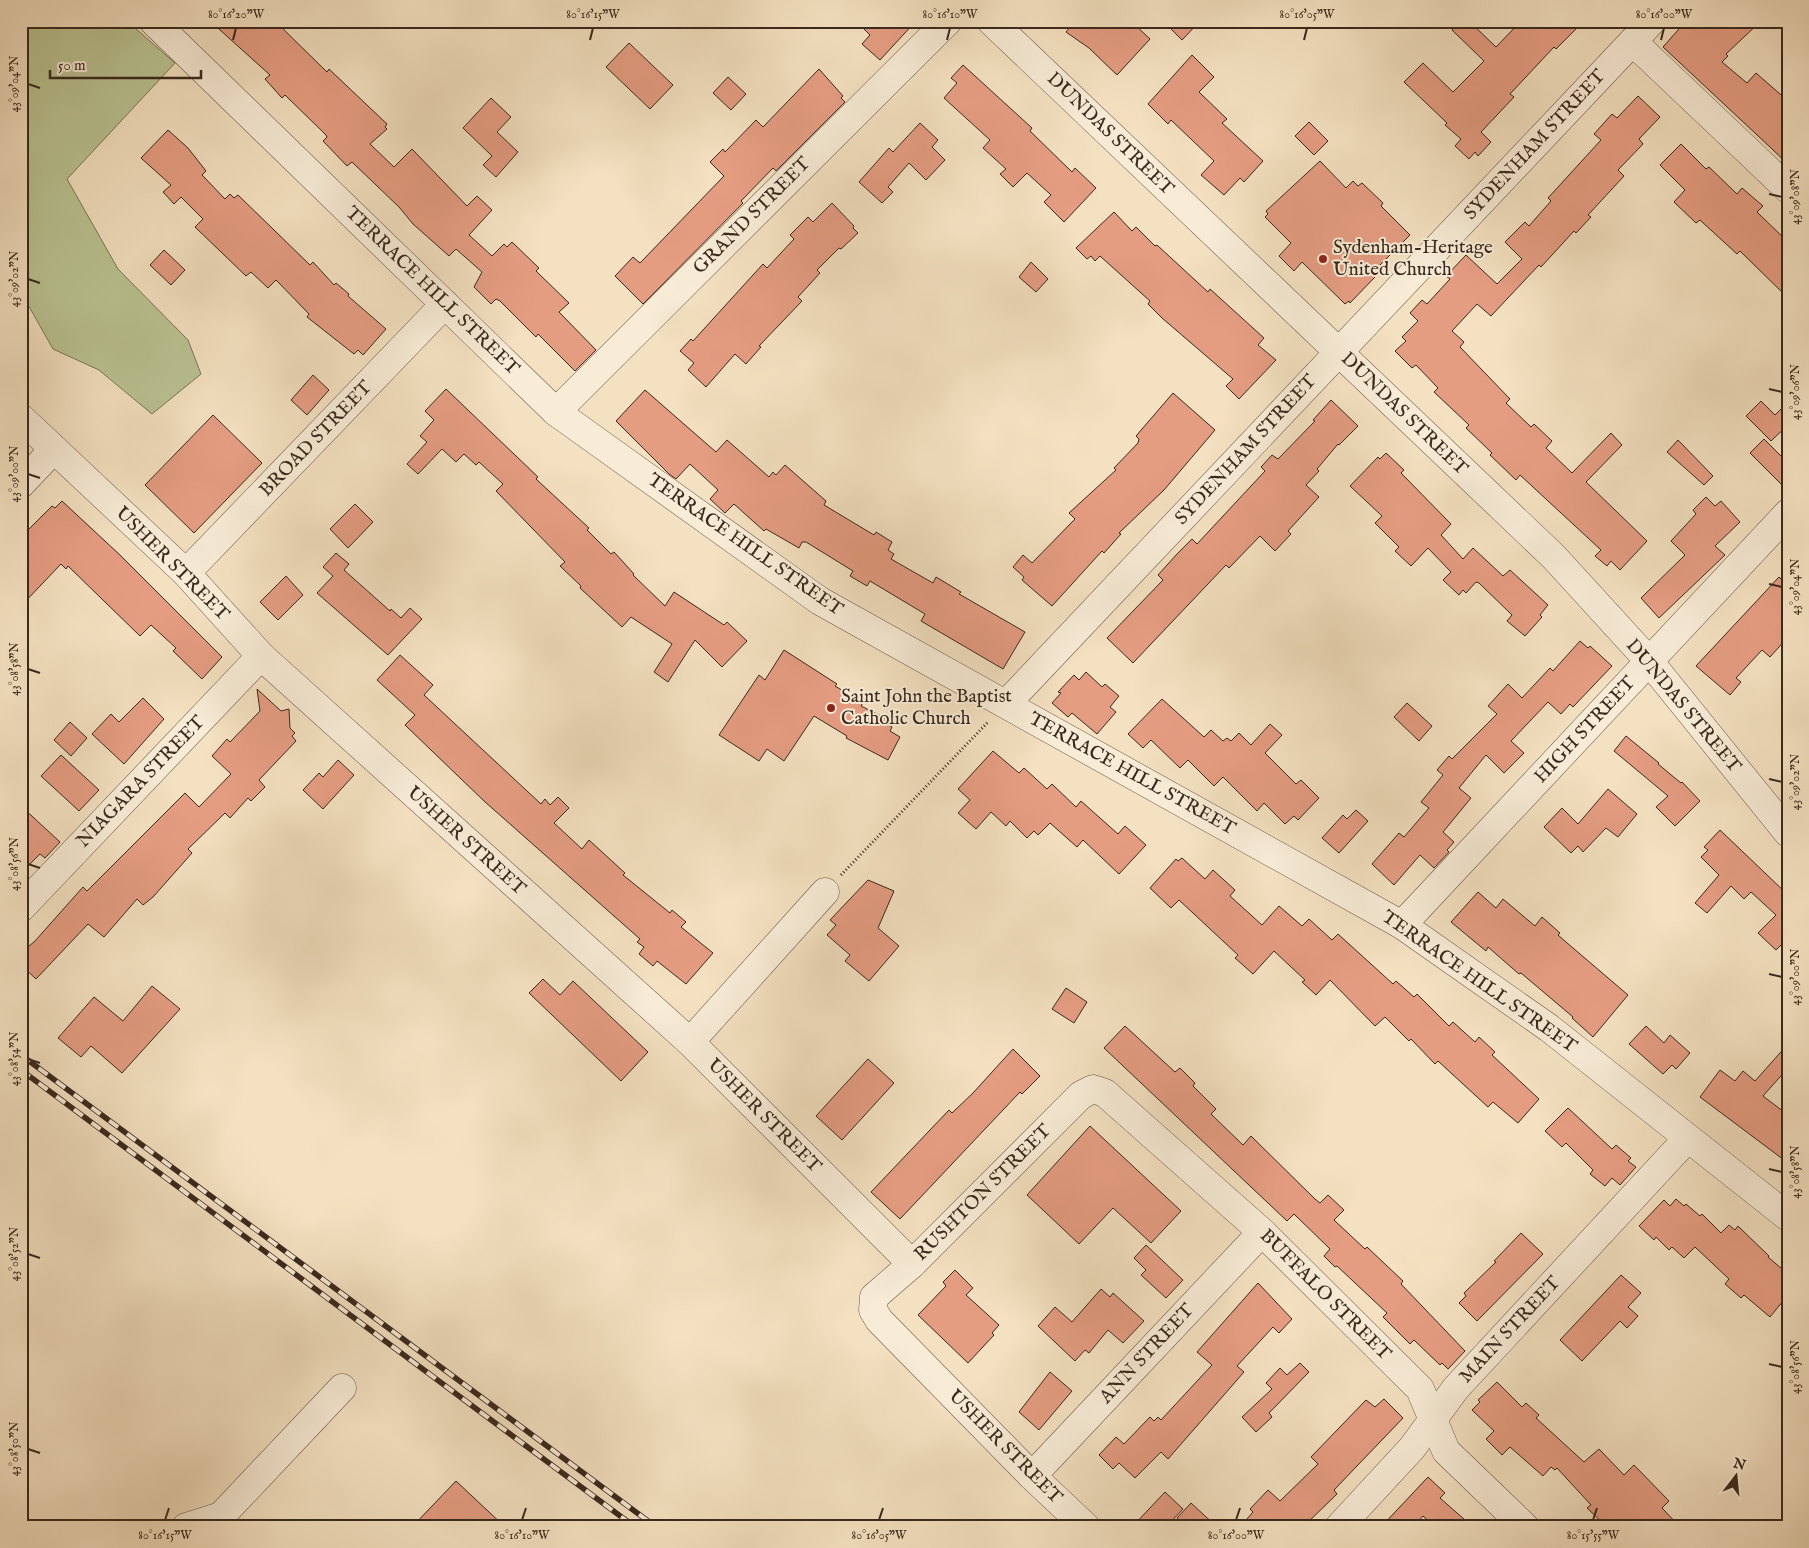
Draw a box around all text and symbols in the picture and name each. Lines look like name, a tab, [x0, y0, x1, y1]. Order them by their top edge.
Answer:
text: 80°16'20"W	[208, 7, 265, 22]
text: 80°16'15"W	[566, 7, 620, 22]
text: 80°16'10"W	[923, 7, 978, 22]
text: 80°16'05"W	[1280, 7, 1335, 22]
text: 80°16'00"W	[1636, 7, 1693, 22]
scale bar	[50, 48, 201, 80]
text: 43°09'04"N	[7, 55, 22, 112]
text: 50 m	[58, 56, 86, 75]
street label: SYDENHAM STREET	[1459, 65, 1611, 225]
street label: DUNDAS STREET	[1042, 67, 1179, 201]
street label: GRAND STREET	[688, 152, 816, 280]
text: 43°09'08"N	[1788, 169, 1803, 225]
street label: TERRACE HILL STREET	[340, 201, 524, 381]
place label: Sydenham-Heritage United Church	[1333, 236, 1493, 282]
text: 43°09'02"N	[7, 250, 22, 307]
marker: Sydenham-Heritage United Church	[1317, 253, 1329, 265]
street label: DUNDAS STREET	[1336, 347, 1473, 481]
text: 43°09'06"N	[1788, 363, 1803, 420]
street label: SYDENHAM STREET	[1170, 370, 1322, 530]
street label: BROAD STREET	[255, 376, 378, 502]
text: 43°09'00"N	[7, 445, 22, 502]
street label: TERRACE HILL STREET	[643, 468, 847, 622]
street label: USHER STREET	[110, 502, 234, 626]
text: 43°09'04"N	[1788, 558, 1803, 615]
street label: DUNDAS STREET	[1620, 634, 1746, 778]
text: 43°08'58"N	[7, 642, 22, 696]
street label: HIGH STREET	[1529, 671, 1641, 789]
place label: Saint John the Baptist Catholic Church	[841, 685, 1012, 731]
marker: Saint John the Baptist Catholic Church	[825, 702, 837, 714]
street label: TERRACE HILL STREET	[1024, 707, 1240, 841]
street label: NIAGARA STREET	[72, 711, 210, 853]
text: 43°09'02"N	[1788, 753, 1803, 810]
street label: USHER STREET	[402, 781, 531, 901]
text: 43°08'56"N	[7, 836, 22, 891]
street label: TERRACE HILL STREET	[1377, 905, 1581, 1059]
text: 43°09'00"N	[1788, 948, 1803, 1005]
text: 43°08'54"N	[7, 1031, 22, 1086]
street label: USHER STREET	[702, 1054, 826, 1178]
street label: RUSHTON STREET	[910, 1119, 1057, 1266]
text: 43°08'58"N	[1788, 1145, 1803, 1199]
street label: BUFFALO STREET	[1254, 1224, 1396, 1366]
text: 43°08'52"N	[7, 1226, 22, 1281]
street label: MAIN STREET	[1454, 1271, 1566, 1388]
street label: ANN STREET	[1094, 1299, 1200, 1410]
text: 43°08'56"N	[1788, 1339, 1803, 1394]
street label: USHER STREET	[943, 1385, 1067, 1509]
text: 43°08'50"N	[7, 1421, 22, 1476]
north arrow	[1712, 1450, 1762, 1500]
text: N	[1730, 1454, 1748, 1475]
text: 80°16'15"W	[138, 1528, 192, 1543]
text: 80°16'10"W	[495, 1528, 550, 1543]
text: 80°16'05"W	[852, 1528, 907, 1543]
text: 80°16'00"W	[1208, 1528, 1265, 1543]
text: 80°15'55"W	[1567, 1528, 1620, 1543]

